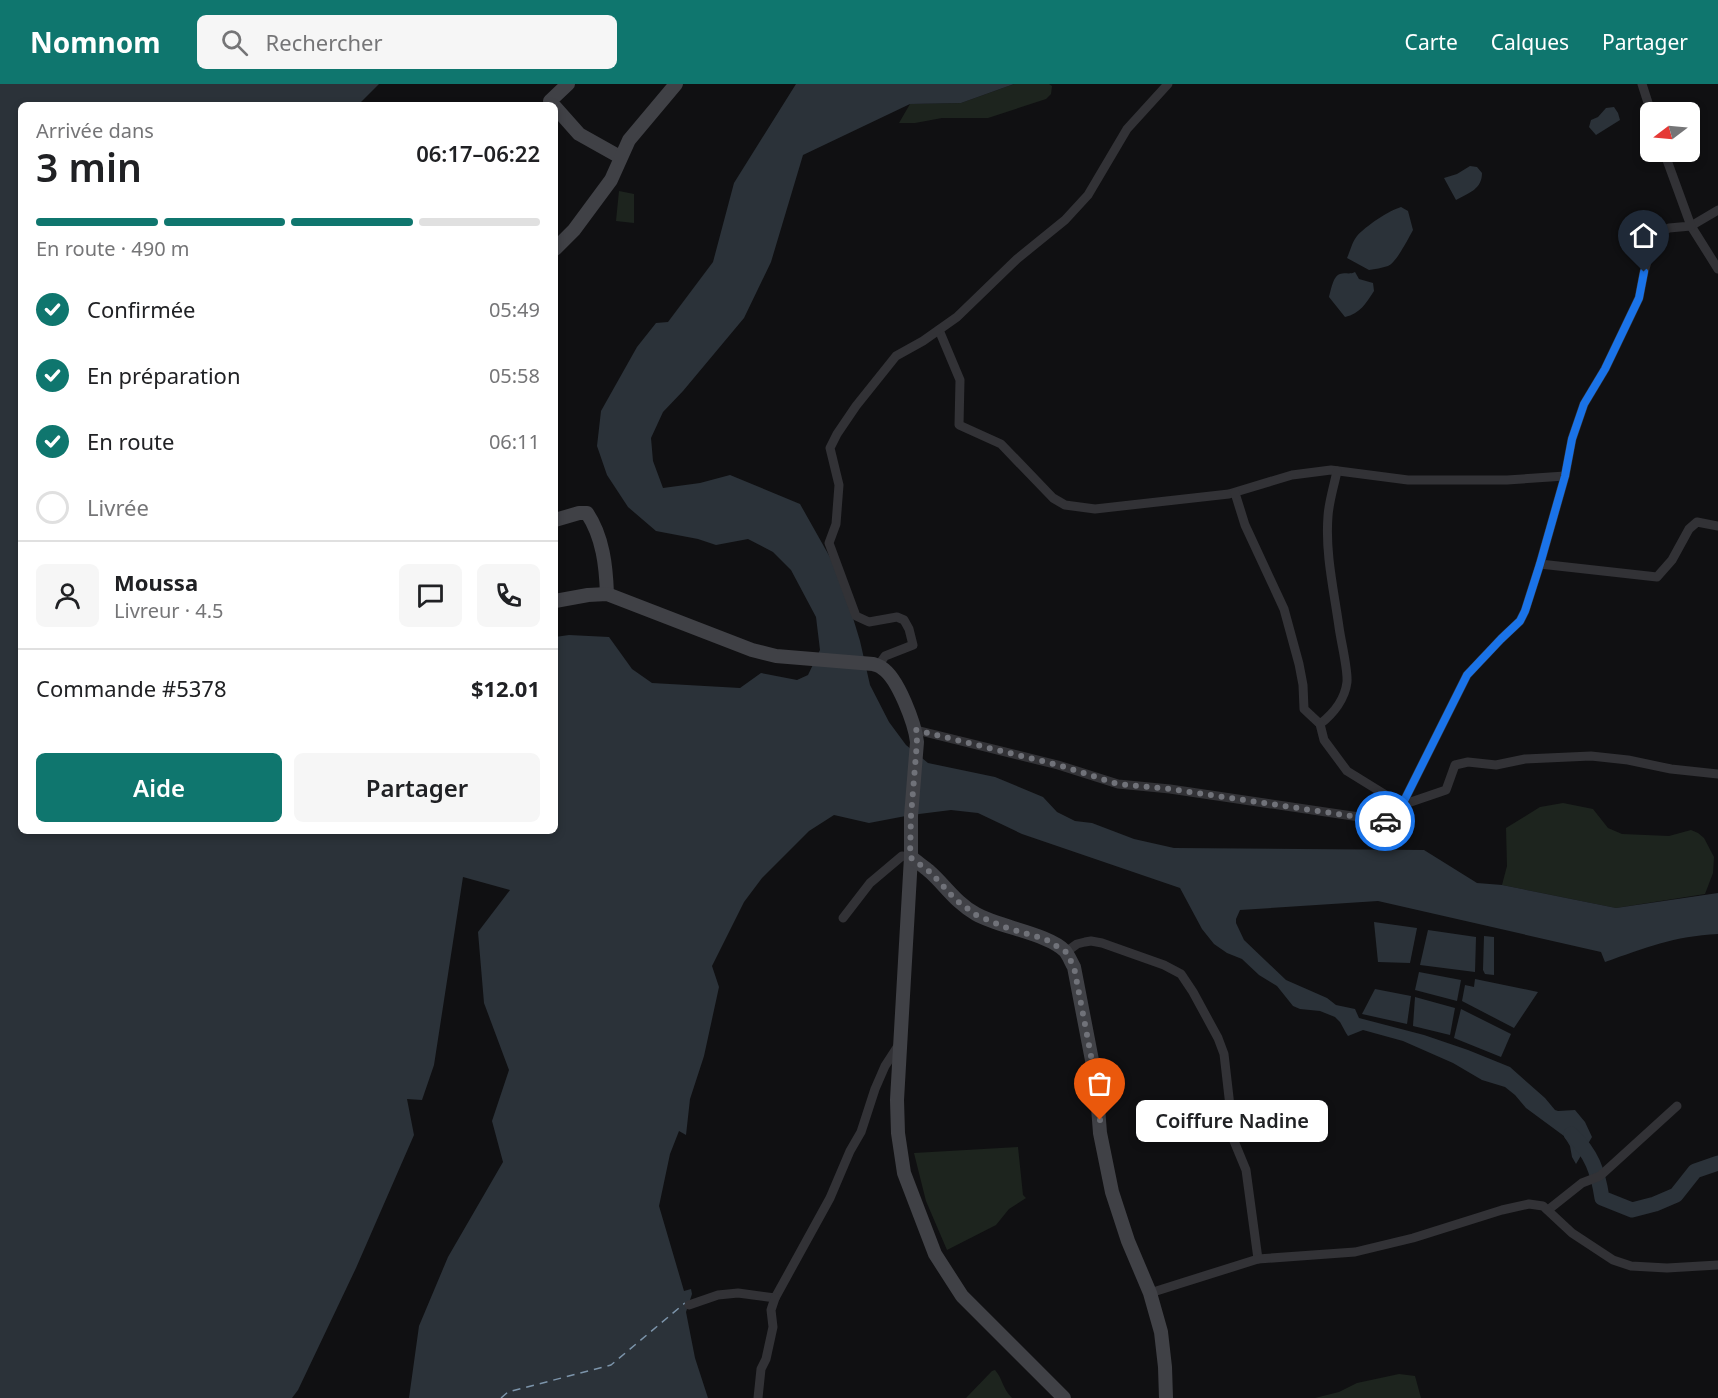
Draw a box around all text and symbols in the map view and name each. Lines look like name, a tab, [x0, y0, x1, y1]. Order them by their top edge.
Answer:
search box	[197, 15, 617, 69]
text: Nomnom	[30, 23, 161, 61]
icon: search	[218, 26, 251, 59]
text: Rechercher	[266, 27, 383, 57]
text: Carte	[1405, 28, 1458, 56]
text: Calques	[1491, 28, 1569, 56]
text: Partager	[1602, 28, 1688, 56]
north arrow	[1640, 102, 1700, 162]
map controls	[1640, 102, 1700, 162]
text: Arrivée dans	[36, 117, 154, 144]
text: 06:17–06:22	[416, 138, 540, 168]
text: 3 min	[36, 140, 142, 193]
pin	[1618, 210, 1669, 272]
icon: home	[1627, 219, 1660, 252]
text: En route · 490 m	[36, 235, 189, 262]
icon: check	[36, 293, 69, 326]
text: Confirmée	[87, 294, 196, 324]
text: 05:49	[489, 296, 540, 323]
icon: check	[36, 359, 69, 392]
text: En préparation	[87, 360, 241, 390]
text: 05:58	[489, 362, 540, 389]
icon: check	[36, 425, 69, 458]
text: En route	[87, 426, 174, 456]
text: 06:11	[489, 428, 540, 455]
text: Livrée	[87, 492, 149, 522]
button: person	[36, 564, 99, 627]
button: chat	[399, 564, 462, 627]
button: phone	[477, 564, 540, 627]
text: Moussa	[114, 567, 198, 597]
text: Livreur · 4.5	[114, 597, 224, 624]
text: Commande #5378	[36, 673, 227, 703]
text: $12.01	[471, 673, 540, 703]
button: Aide	[36, 753, 282, 822]
button: Partager	[294, 753, 540, 822]
courier	[1355, 791, 1415, 851]
icon: car	[1369, 805, 1402, 838]
pin	[1074, 1058, 1125, 1120]
icon: bag	[1083, 1067, 1116, 1100]
callout: Coiffure Nadine	[1136, 1099, 1328, 1141]
text: Coiffure Nadine	[1155, 1107, 1309, 1134]

